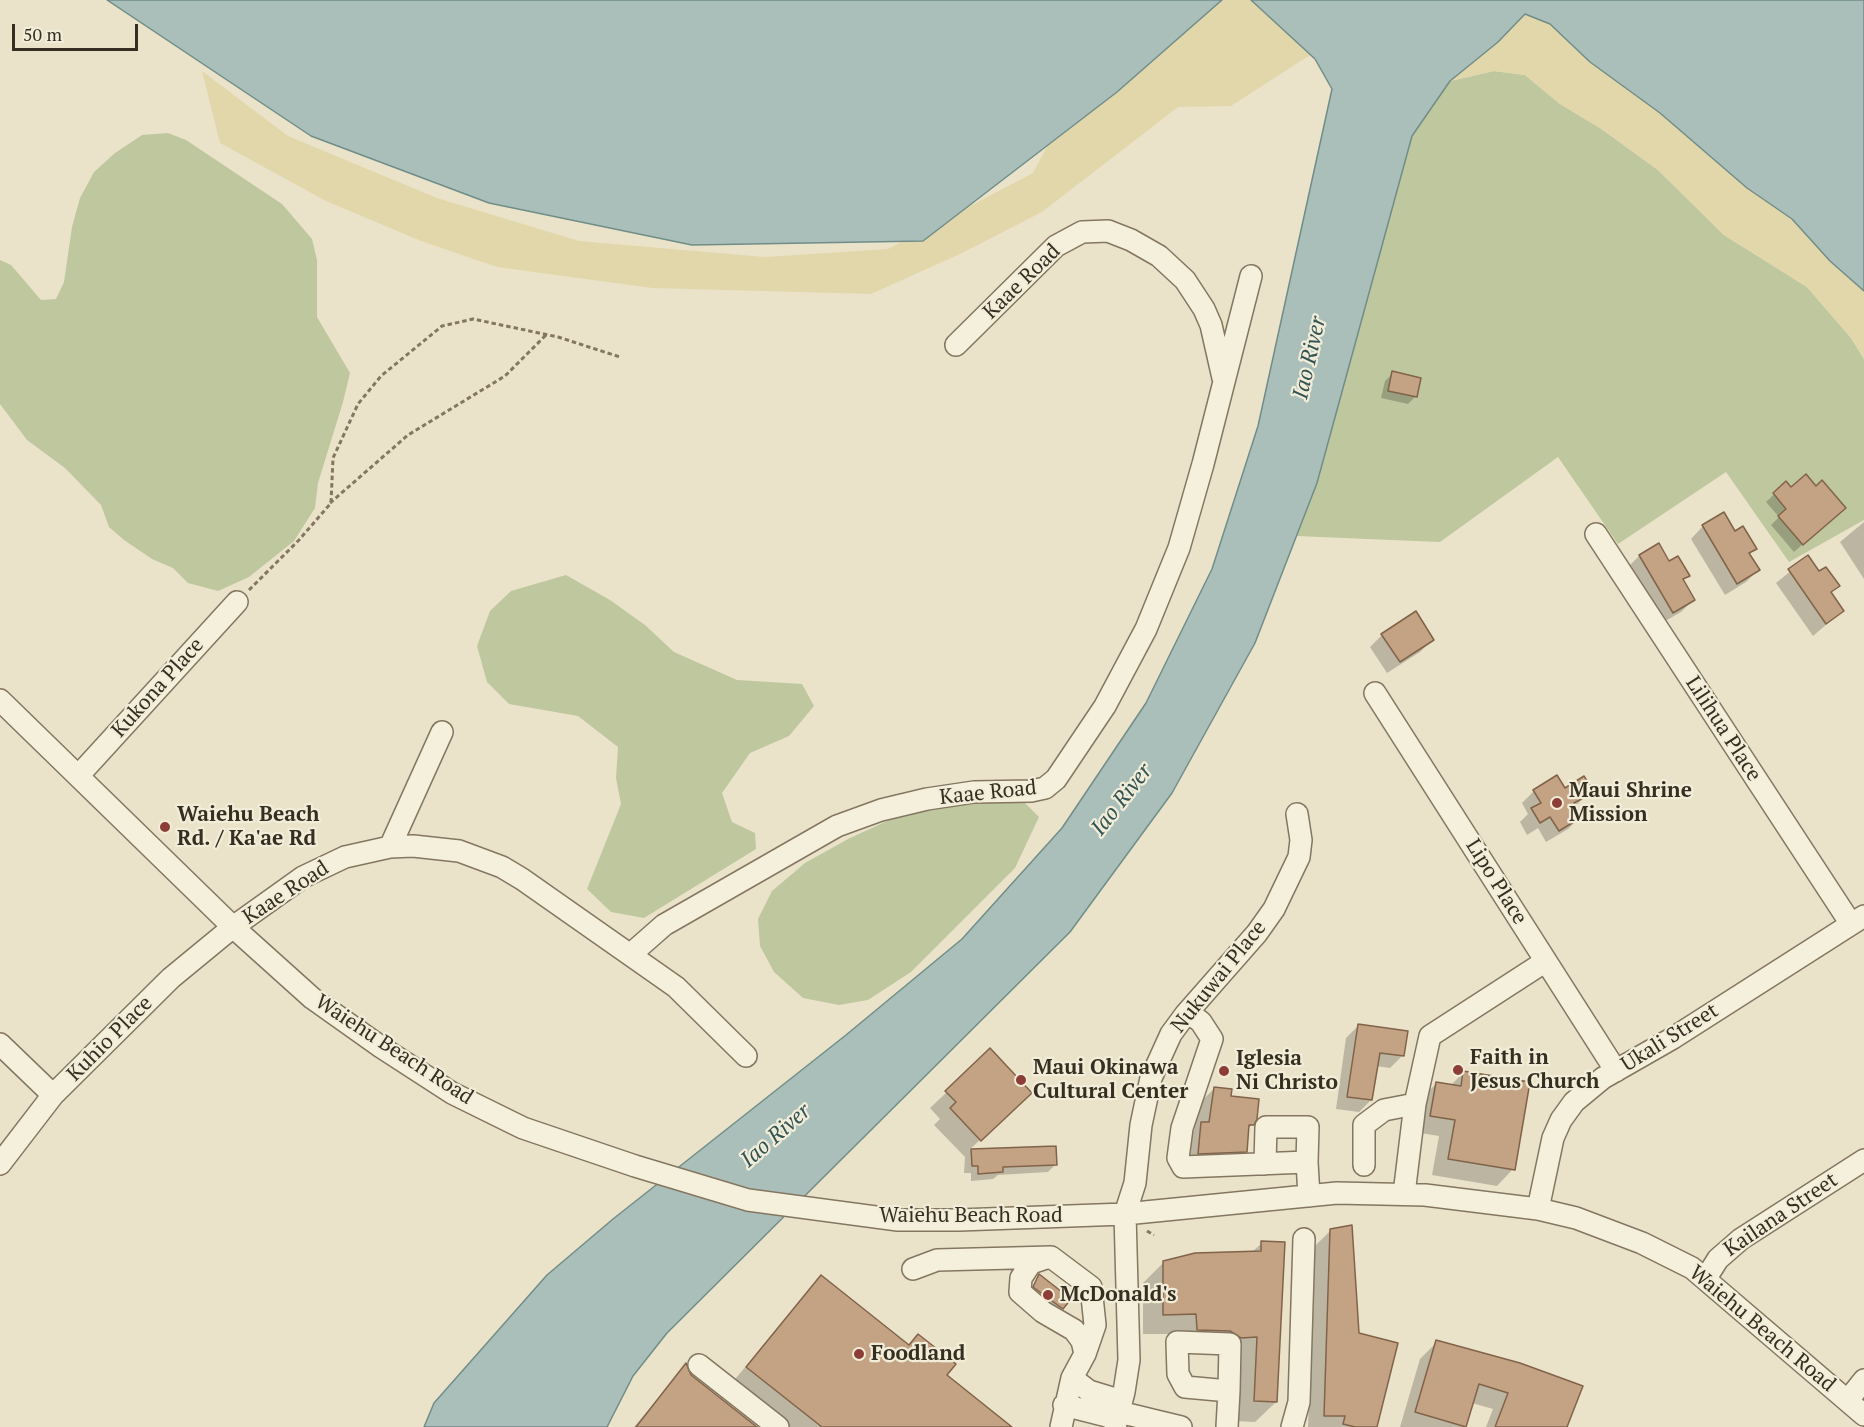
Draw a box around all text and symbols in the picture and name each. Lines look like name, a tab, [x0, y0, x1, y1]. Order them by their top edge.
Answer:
scale bar	[15, 12, 141, 50]
text: 50 m	[23, 22, 62, 46]
street label: Kaae Road	[978, 239, 1066, 325]
water label: Iao River	[1288, 314, 1332, 402]
street label: Kukona Place	[107, 633, 209, 743]
street label: Lilihua Place	[1680, 672, 1766, 786]
water label: Iao River	[1086, 759, 1158, 841]
street label: Kaae Road	[938, 775, 1038, 811]
place label: Maui Shrine Mission	[1569, 778, 1692, 828]
marker: Maui Shrine Mission	[1550, 796, 1564, 810]
place label: Waiehu Beach Rd. / Ka'ae Rd	[177, 802, 320, 852]
marker: Waiehu Beach Rd. / Ka'ae Rd	[158, 820, 172, 834]
street label: Lipo Place	[1460, 835, 1532, 929]
street label: Kaae Road	[238, 856, 334, 930]
street label: Nukuwai Place	[1166, 916, 1272, 1038]
street label: Waiehu Beach Road	[310, 989, 478, 1111]
street label: Kuhio Place	[62, 991, 158, 1087]
street label: Ukali Street	[1617, 998, 1723, 1078]
place label: Faith in Jesus Church	[1470, 1045, 1600, 1095]
place label: Iglesia Ni Christo	[1236, 1046, 1338, 1096]
place label: Maui Okinawa Cultural Center	[1033, 1055, 1188, 1105]
marker: Faith in Jesus Church	[1451, 1063, 1465, 1077]
marker: Iglesia Ni Christo	[1217, 1064, 1231, 1078]
marker: Maui Okinawa Cultural Center	[1014, 1073, 1028, 1087]
water label: Iao River	[736, 1099, 816, 1173]
street label: Kailana Street	[1719, 1168, 1843, 1262]
street label: Waiehu Beach Road	[879, 1203, 1063, 1229]
street label: Waiehu Beach Road	[1684, 1260, 1840, 1398]
place label: McDonald's	[1060, 1282, 1177, 1308]
marker: McDonald's	[1041, 1288, 1055, 1302]
place label: Foodland	[871, 1341, 965, 1367]
marker: Foodland	[852, 1347, 866, 1361]

